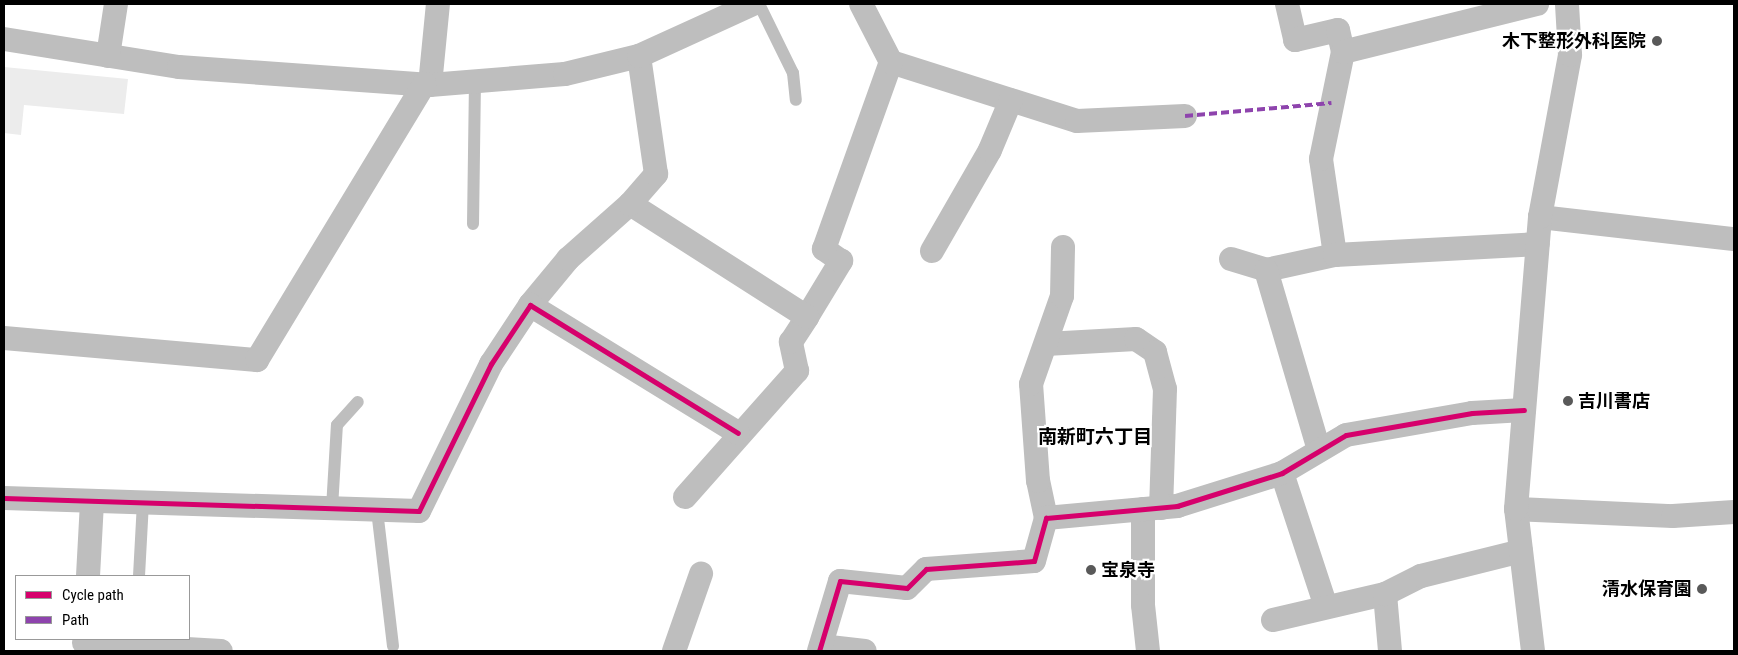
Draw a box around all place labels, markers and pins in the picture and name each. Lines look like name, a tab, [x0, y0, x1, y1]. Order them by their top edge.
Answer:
place label: 木下整形外科医院	[1502, 30, 1646, 52]
marker: 木下整形外科医院	[1650, 34, 1664, 48]
place label: 吉川書店	[1578, 390, 1650, 412]
marker: 吉川書店	[1562, 395, 1574, 407]
place label: 宝泉寺	[1101, 559, 1155, 581]
marker: 宝泉寺	[1085, 564, 1097, 576]
place label: 清水保育園	[1602, 578, 1692, 600]
marker: 清水保育園	[1696, 583, 1708, 595]

